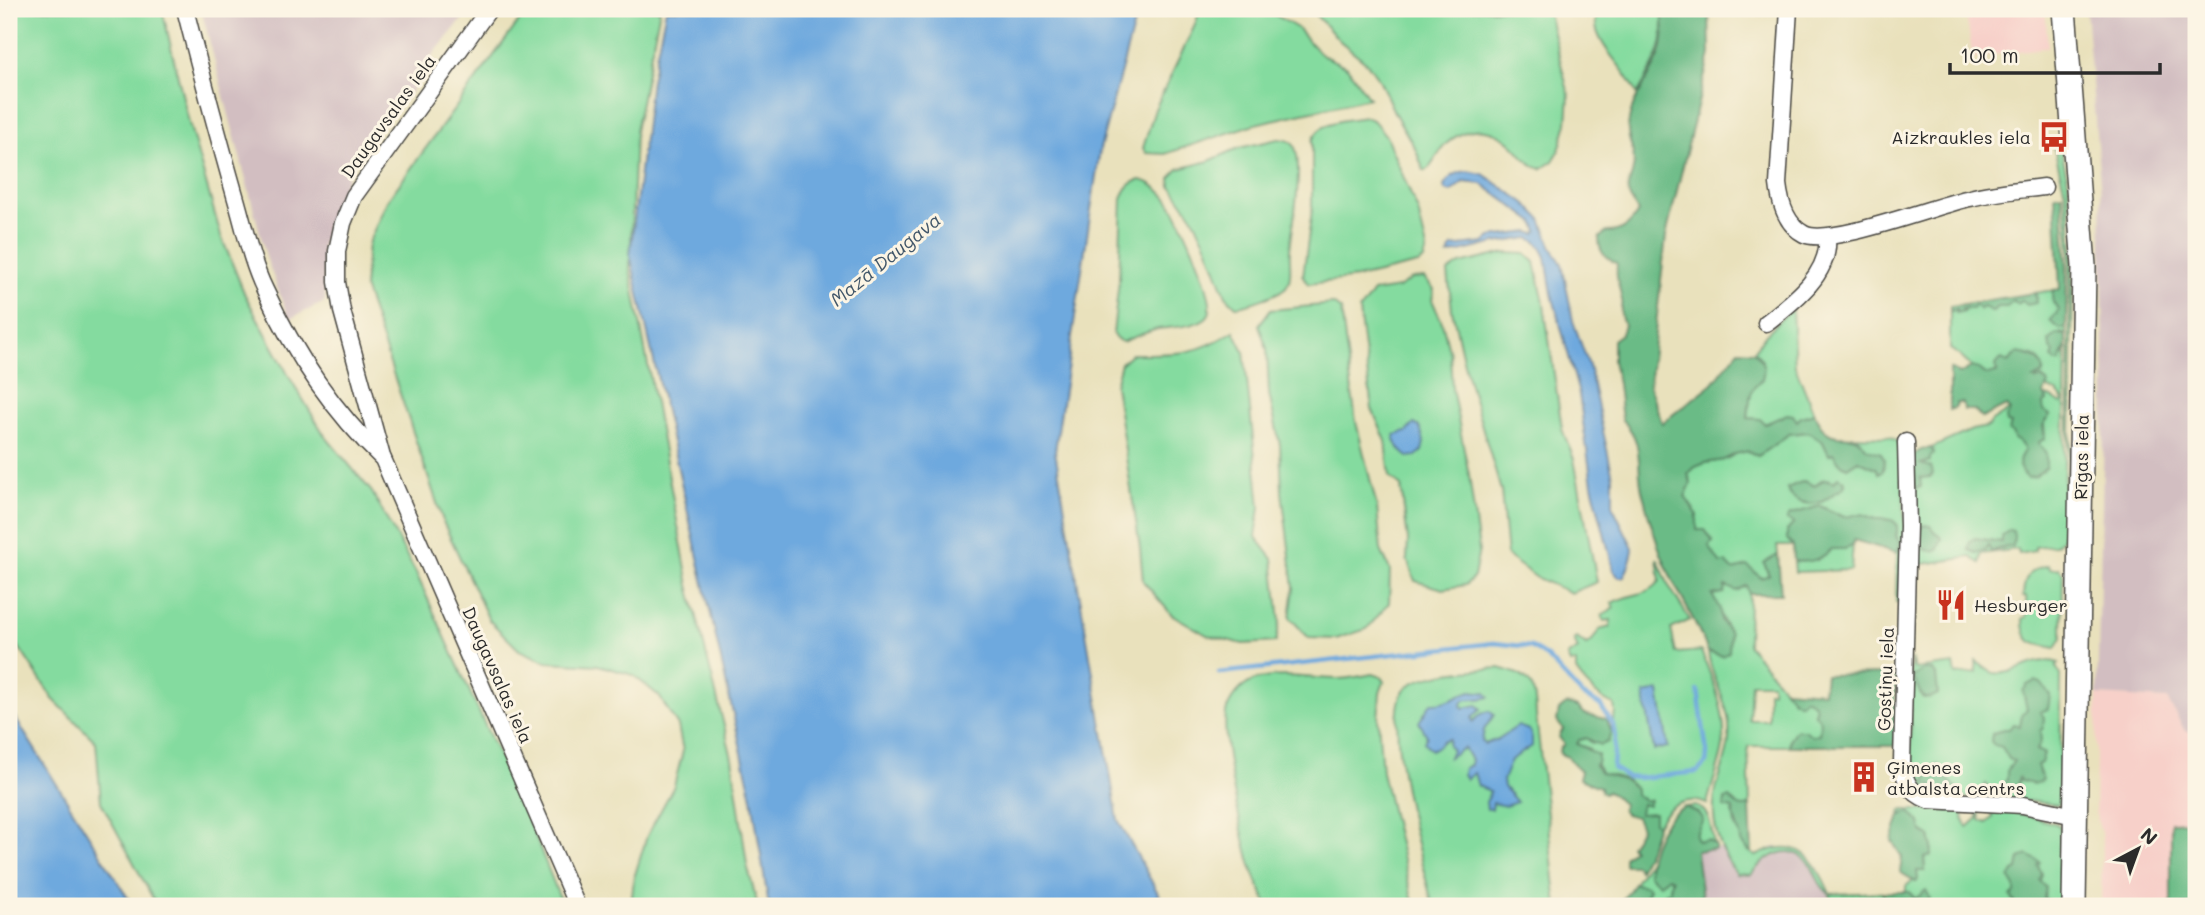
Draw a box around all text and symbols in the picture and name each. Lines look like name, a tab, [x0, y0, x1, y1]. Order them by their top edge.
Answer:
scale bar	[1950, 32, 2160, 76]
text: 100 m	[1960, 41, 2019, 68]
street label: Daugavsalas iela	[335, 49, 441, 183]
bus stop icon: Aizkraukles iela	[2037, 120, 2071, 154]
place label: Aizkraukles iela	[1891, 125, 2031, 149]
water label: Mazā Daugava	[824, 207, 946, 311]
street label: Rīgas iela	[2068, 414, 2094, 500]
restaurant icon: Hesburger	[1934, 588, 1968, 622]
place label: Hesburger	[1974, 593, 2068, 617]
street label: Daugavsalas iela	[457, 603, 539, 747]
street label: Gostiņu iela	[1871, 627, 1899, 731]
place label: Ģimenes atbalsta centrs	[1887, 755, 2024, 800]
building icon: Ģimenes atbalsta centrs	[1847, 760, 1881, 794]
north arrow	[2104, 814, 2174, 884]
text: N	[2136, 822, 2163, 850]

